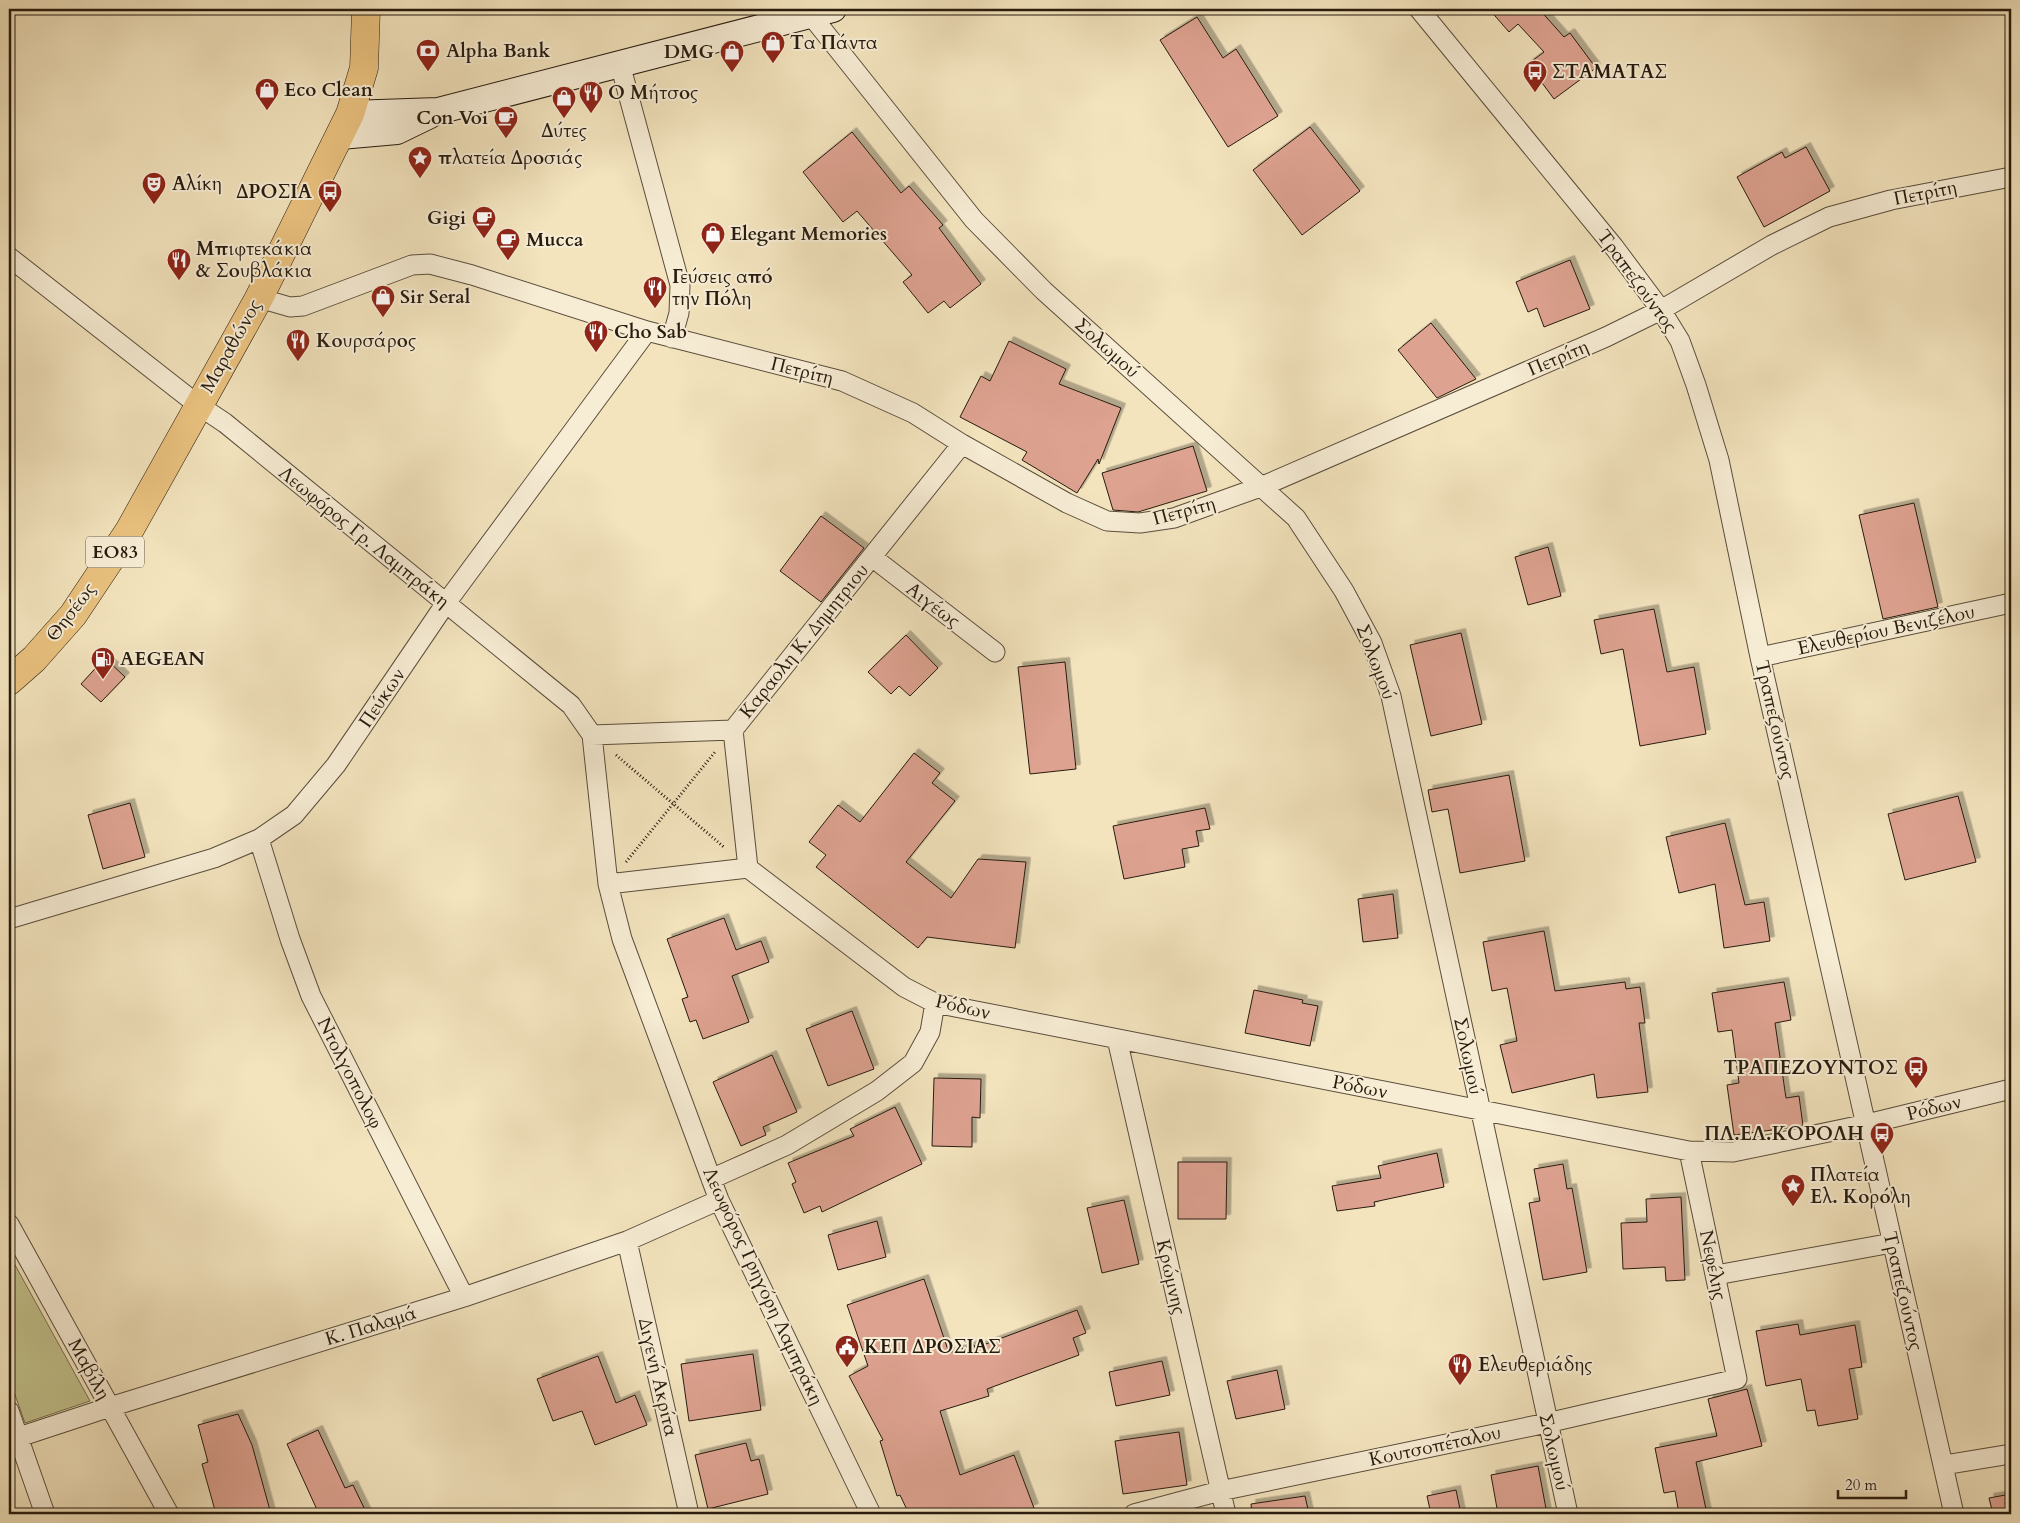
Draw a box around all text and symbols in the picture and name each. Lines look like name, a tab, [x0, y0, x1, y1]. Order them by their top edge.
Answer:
shop icon: Τα Πάντα	[760, 30, 786, 64]
place label: Τα Πάντα	[790, 30, 878, 56]
bank icon: Alpha Bank	[415, 38, 441, 72]
place label: Alpha Bank	[446, 38, 550, 64]
place label: DMG	[664, 39, 714, 65]
shop icon: DMG	[719, 39, 745, 73]
bus stop icon: ΣΤΑΜΑΤΑΣ	[1522, 59, 1548, 93]
place label: ΣΤΑΜΑΤΑΣ	[1552, 59, 1667, 85]
shop icon: Eco Clean	[254, 77, 280, 111]
place label: Eco Clean	[284, 77, 374, 103]
restaurant icon: Ο Μήτσος	[578, 80, 604, 114]
place label: Ο Μήτσος	[608, 80, 698, 106]
shop icon: Δύτες	[551, 85, 577, 119]
place label: Con Voi	[416, 105, 488, 131]
cafe icon: Con Voi	[493, 105, 519, 139]
place label: Δύτες	[541, 118, 587, 144]
place icon: πλατεία Δροσιάς	[407, 145, 433, 179]
place label: πλατεία Δροσιάς	[438, 145, 583, 171]
theatre icon: Αλίκη	[141, 171, 167, 205]
place label: Αλίκη	[172, 171, 222, 197]
street label: Πετρίτη	[1891, 174, 1959, 212]
place label: ΔΡΟΣΙΑ	[236, 179, 313, 205]
bus stop icon: ΔΡΟΣΙΑ	[317, 179, 343, 213]
place label: Gigi	[427, 205, 466, 231]
cafe icon: Gigi	[471, 205, 497, 239]
shop icon: Elegant Memories	[700, 221, 726, 255]
place label: Elegant Memories	[730, 221, 887, 247]
street label: Τραπεζούντος	[1591, 224, 1683, 338]
cafe icon: Mucca	[495, 227, 521, 261]
place label: Mucca	[526, 227, 584, 253]
place label: Μπιφτεκάκια & Σουβλάκια	[196, 236, 312, 284]
restaurant icon: Μπιφτεκάκια & Σουβλάκια	[166, 247, 192, 281]
place label: Γεύσεις από την Πόλη	[672, 264, 773, 312]
restaurant icon: Γεύσεις από την Πόλη	[642, 275, 668, 309]
shop icon: Sir Seral	[370, 284, 396, 318]
place label: Sir Seral	[400, 284, 471, 310]
street label: Μαραθώνος	[194, 294, 268, 398]
street label: Σολωμού	[1069, 312, 1145, 384]
restaurant icon: Cho Sab	[583, 319, 609, 353]
place label: Cho Sab	[614, 319, 687, 345]
restaurant icon: Κουρσάρος	[285, 328, 311, 362]
place label: Κουρσάρος	[316, 328, 416, 354]
street label: Πετρίτη	[1524, 334, 1592, 382]
street label: Πετρίτη	[768, 351, 836, 391]
street label: Λεωφόρος Γρ. Λαμπράκη	[273, 460, 455, 614]
street label: Πετρίτη	[1150, 490, 1218, 532]
road number: ΕΟ83	[86, 536, 144, 568]
street label: Καραολη Κ. Δημητριου	[733, 558, 875, 724]
street label: Αιγέως	[901, 576, 965, 634]
street label: Θησέως	[40, 577, 102, 647]
street label: Ελευθερίου Βενιζέλου	[1795, 599, 1977, 661]
street label: Σολωμού	[1350, 621, 1402, 703]
fuel station icon: AEGEAN	[90, 646, 116, 680]
place label: AEGEAN	[120, 646, 205, 672]
street label: Τραπεζούντος	[1749, 658, 1801, 782]
street label: Πεύκων	[353, 663, 411, 733]
street label: Ρόδων	[933, 988, 993, 1026]
street label: Ντολγοπολοφ	[311, 1013, 389, 1133]
street label: Σολωμού	[1447, 1015, 1489, 1097]
place label: ΤΡΑΠΕΖΟΥΝΤΟΣ	[1723, 1055, 1898, 1081]
bus stop icon: ΤΡΑΠΕΖΟΥΝΤΟΣ	[1903, 1055, 1929, 1089]
street label: Ρόδων	[1330, 1069, 1390, 1105]
street label: Ρόδων	[1904, 1089, 1964, 1127]
place label: ΠΛ.ΕΛ.ΚΟΡΟΛΗ	[1704, 1121, 1864, 1147]
bus stop icon: ΠΛ.ΕΛ.ΚΟΡΟΛΗ	[1869, 1121, 1895, 1155]
place label: Πλατεία Ελ. Κορόλη	[1810, 1162, 1910, 1210]
street label: Λεωφόρος Γρηγόρη Λαμπράκη	[696, 1163, 830, 1409]
place icon: Πλατεία Ελ. Κορόλη	[1780, 1173, 1806, 1207]
street label: Νεφέλης	[1693, 1228, 1733, 1302]
street label: Τραπεζούντος	[1877, 1229, 1929, 1353]
street label: Κρώμνης	[1150, 1237, 1192, 1317]
street label: Κ. Παλαμά	[322, 1300, 420, 1352]
street label: Διγενή Ακρίτα	[632, 1316, 684, 1439]
street label: Μαβίλη	[62, 1334, 116, 1404]
public building icon: ΚΕΠ ΔΡΟΣΙΑΣ	[834, 1334, 860, 1368]
place label: ΚΕΠ ΔΡΟΣΙΑΣ	[864, 1334, 1001, 1360]
restaurant icon: Ελευθεριάδης	[1447, 1352, 1473, 1386]
place label: Ελευθεριάδης	[1478, 1352, 1592, 1378]
street label: Σολωμού	[1533, 1411, 1575, 1493]
street label: Κουτσοπέταλου	[1366, 1419, 1504, 1473]
scale bar	[1838, 1468, 1905, 1500]
text: 20 m	[1845, 1475, 1877, 1495]

